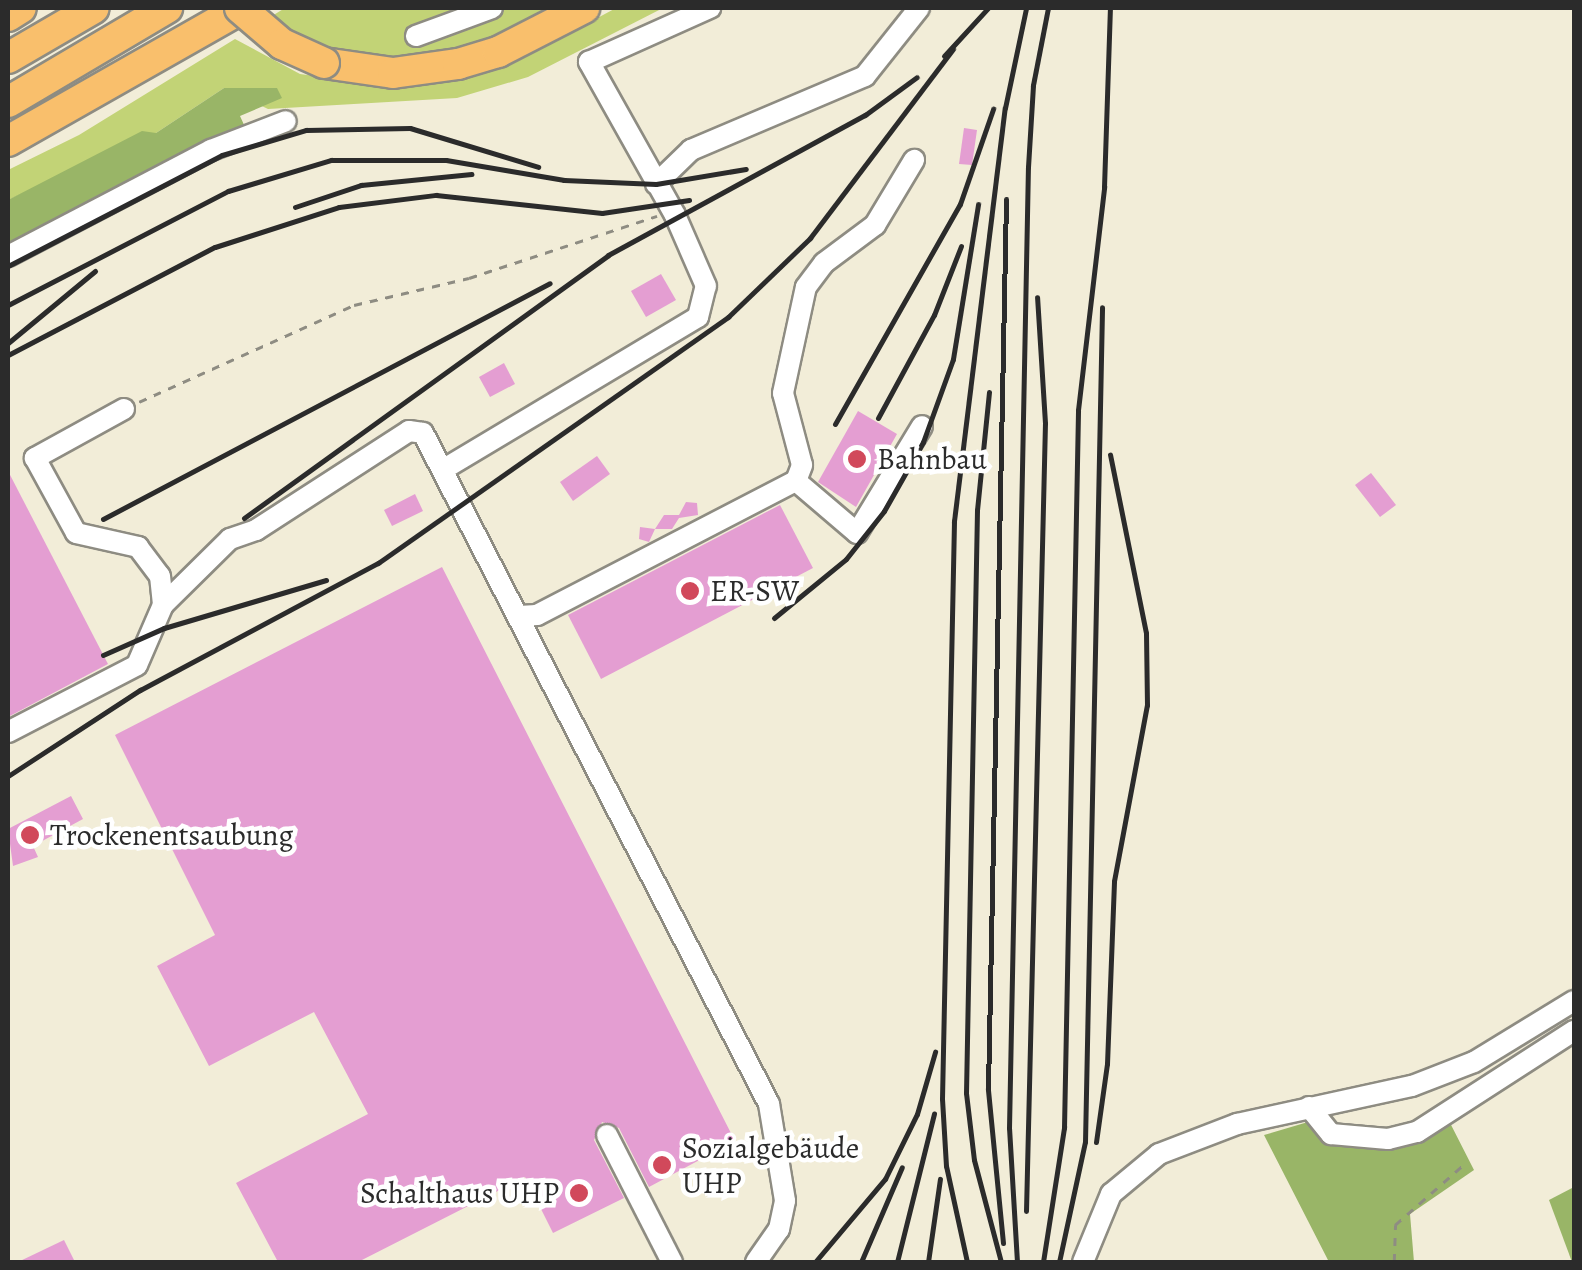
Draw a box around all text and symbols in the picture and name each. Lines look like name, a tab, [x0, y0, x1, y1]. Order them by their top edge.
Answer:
place label: Bahnbau	[877, 441, 987, 477]
marker: Bahnbau	[846, 448, 868, 470]
place label: ER-SW	[710, 573, 799, 609]
marker: ER-SW	[679, 580, 701, 602]
place label: Trockenentsaubung	[50, 817, 294, 853]
marker: Trockenentsaubung	[19, 824, 41, 846]
place label: Sozialgebäude UHP	[682, 1130, 859, 1200]
marker: Sozialgebäude UHP	[651, 1154, 673, 1176]
place label: Schalthaus UHP	[360, 1175, 559, 1211]
marker: Schalthaus UHP	[568, 1182, 590, 1204]

